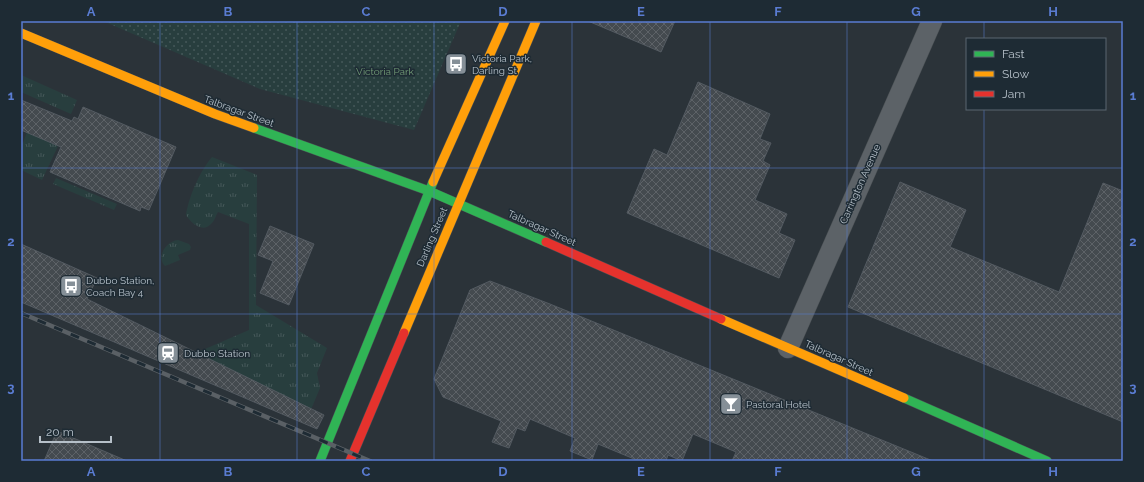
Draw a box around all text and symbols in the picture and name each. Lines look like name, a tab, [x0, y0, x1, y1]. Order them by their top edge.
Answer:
text: A	[87, 4, 96, 19]
text: B	[224, 4, 233, 19]
text: C	[362, 4, 371, 19]
text: D	[498, 4, 508, 19]
text: E	[637, 4, 645, 19]
text: F	[774, 4, 782, 19]
text: G	[911, 4, 921, 19]
text: H	[1048, 4, 1058, 19]
legend	[966, 38, 1106, 110]
text: Fast	[1002, 47, 1025, 61]
bus stop icon: Victoria Park, Darling St	[443, 51, 469, 77]
place label: Victoria Park, Darling St	[472, 53, 532, 76]
park label: Victoria Park	[356, 66, 415, 77]
text: Slow	[1002, 67, 1029, 81]
text: Jam	[1002, 87, 1025, 101]
text: 1	[8, 88, 15, 103]
text: 1	[1130, 88, 1137, 103]
street label: Talbragar Street	[203, 93, 276, 129]
street label: Carrington Avenue	[838, 142, 883, 225]
street label: Darling Street	[415, 205, 450, 268]
street label: Talbragar Street	[506, 208, 578, 248]
text: 2	[7, 234, 15, 249]
text: 2	[1129, 234, 1137, 249]
bus stop icon: Dubbo Station, Coach Bay 4	[58, 273, 84, 299]
place label: Dubbo Station, Coach Bay 4	[86, 275, 154, 298]
street label: Talbragar Street	[803, 338, 875, 378]
station icon: Dubbo Station	[155, 340, 181, 366]
place label: Dubbo Station	[184, 348, 250, 359]
text: 3	[7, 380, 15, 395]
text: 3	[1129, 380, 1137, 395]
bar icon: Pastoral Hotel	[718, 391, 744, 417]
place label: Pastoral Hotel	[746, 399, 811, 410]
scale bar	[40, 418, 111, 444]
text: 20 m	[46, 425, 74, 439]
text: A	[87, 464, 96, 479]
text: B	[224, 464, 233, 479]
text: C	[362, 464, 371, 479]
text: D	[498, 464, 508, 479]
text: E	[637, 464, 645, 479]
text: F	[774, 464, 782, 479]
text: G	[911, 464, 921, 479]
text: H	[1048, 464, 1058, 479]

